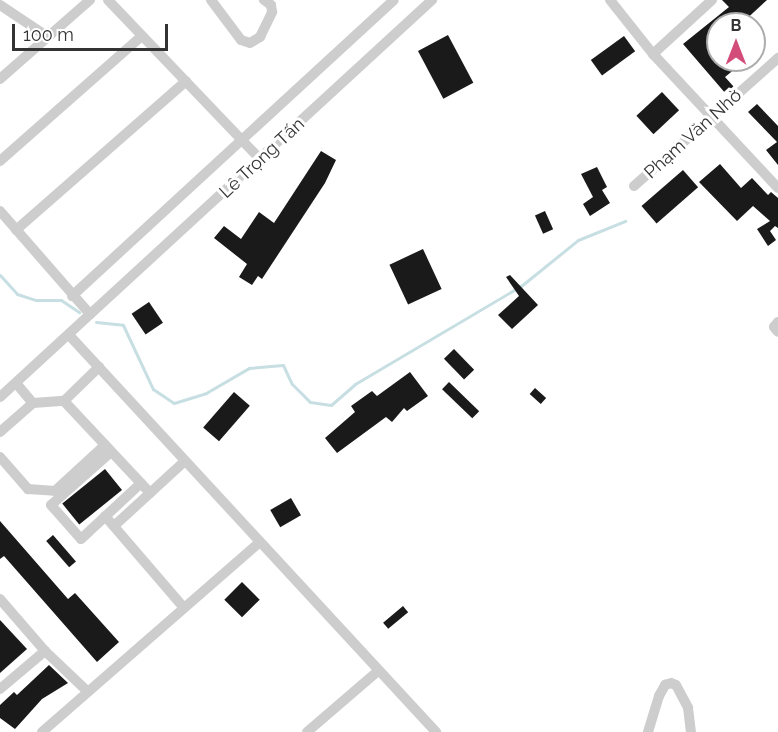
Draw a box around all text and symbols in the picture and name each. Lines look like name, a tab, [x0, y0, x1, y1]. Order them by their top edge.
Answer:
scale bar	[15, 12, 171, 50]
north arrow	[706, 12, 766, 72]
text: B	[731, 16, 741, 35]
text: 100 m	[23, 24, 74, 45]
street label: Phạm Văn Nhờ	[640, 85, 746, 183]
street label: Lê Trọng Tấn	[215, 113, 309, 203]

